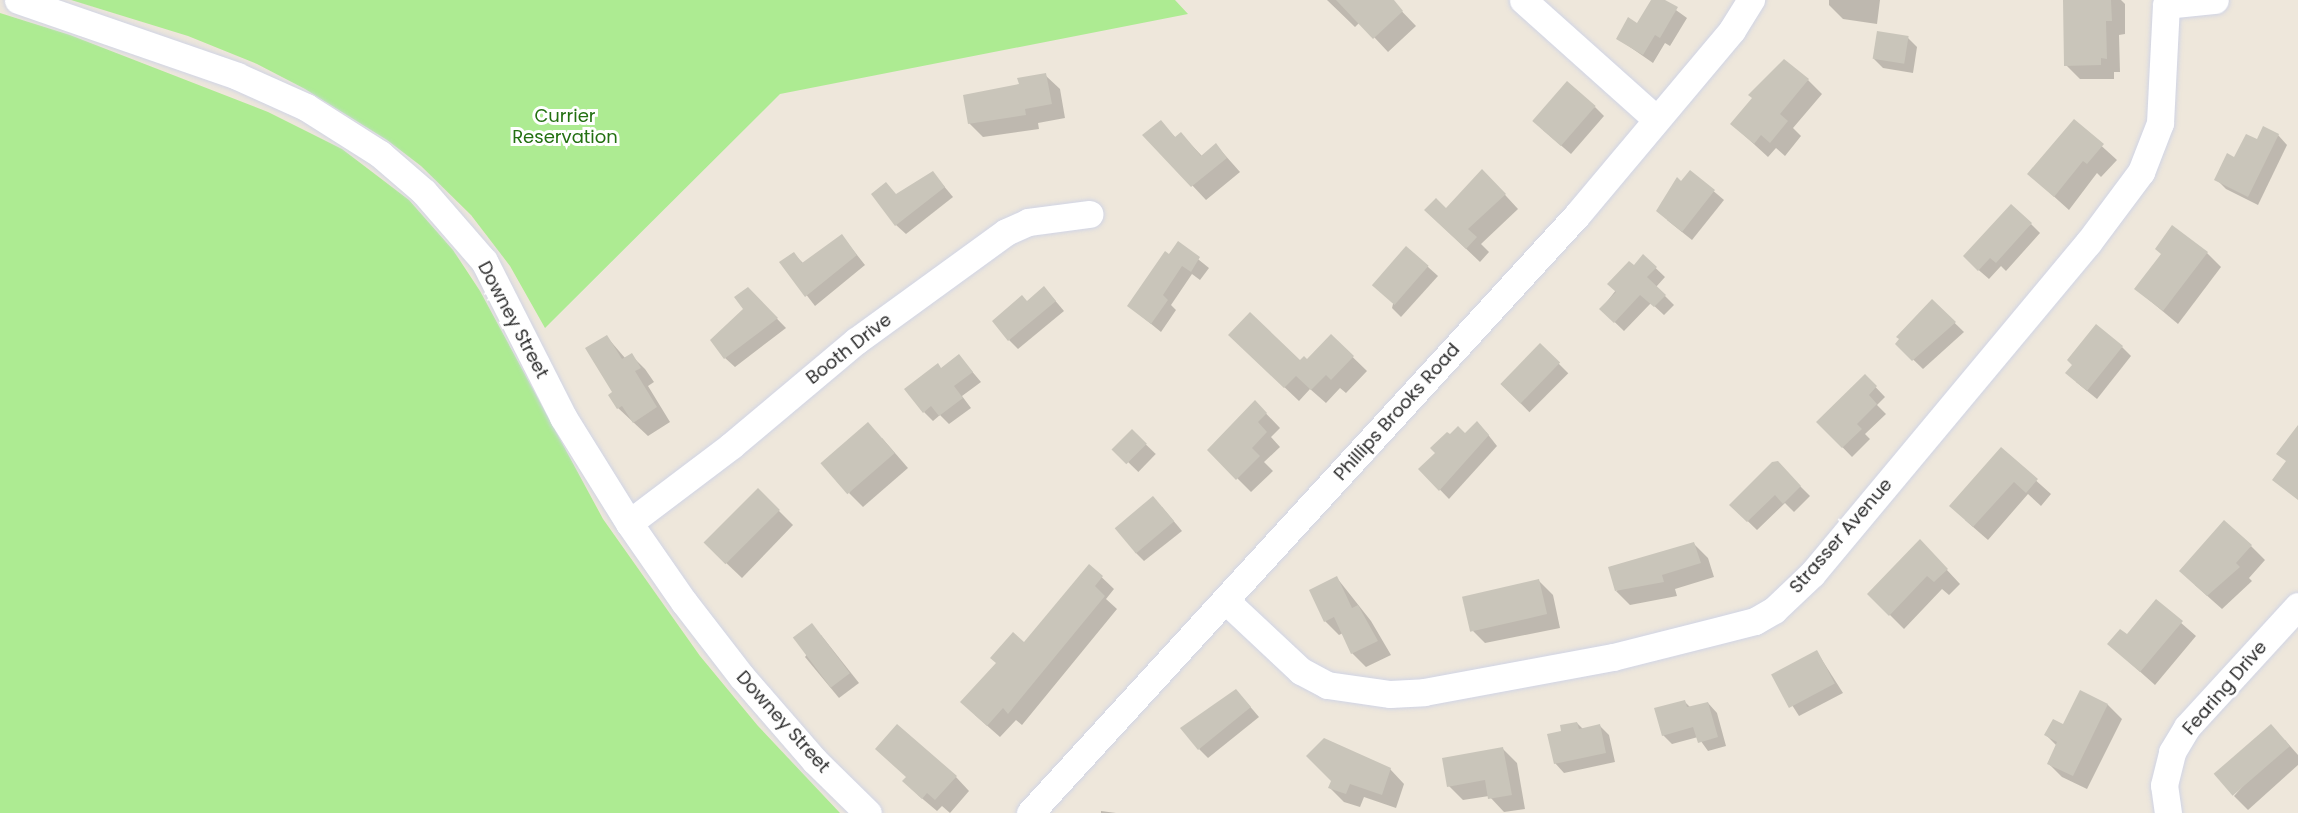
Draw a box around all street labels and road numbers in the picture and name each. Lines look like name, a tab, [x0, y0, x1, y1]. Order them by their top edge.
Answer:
street label: Downey Street	[473, 258, 553, 382]
street label: Booth Drive	[802, 309, 896, 389]
street label: Phillips Brooks Road	[1330, 339, 1464, 485]
street label: Strasser Avenue	[1785, 474, 1897, 598]
street label: Fearing Drive	[2178, 637, 2272, 739]
street label: Downey Street	[732, 667, 834, 777]

